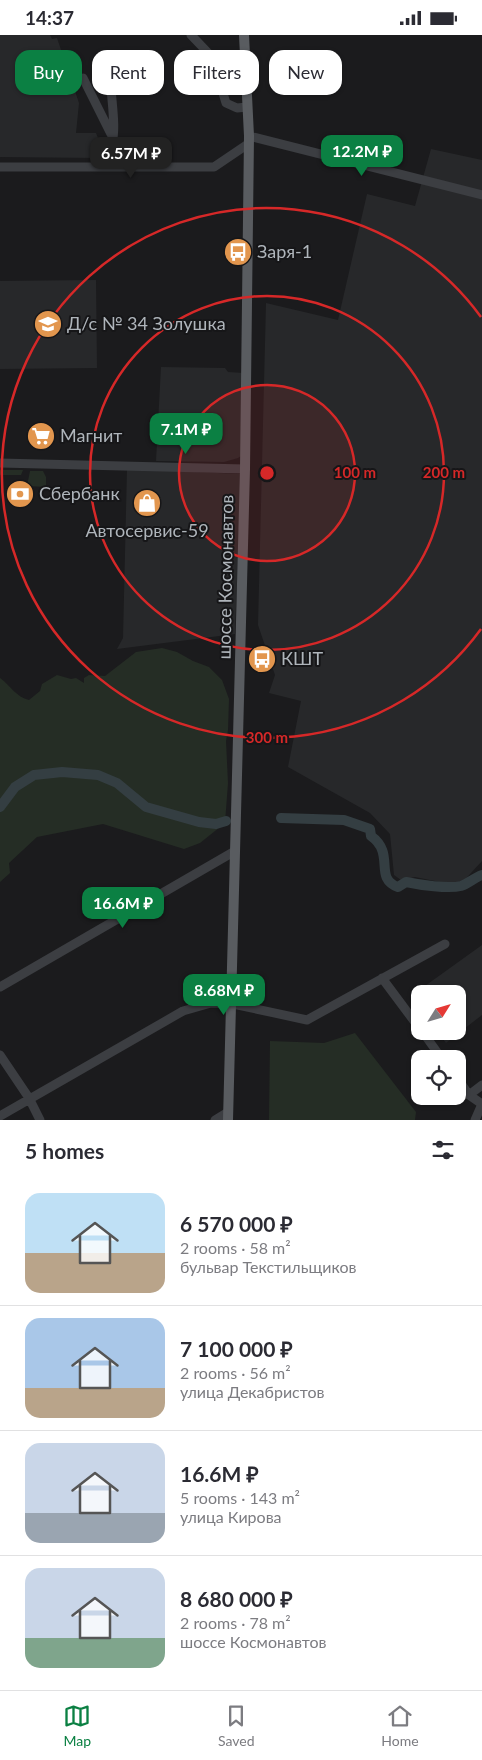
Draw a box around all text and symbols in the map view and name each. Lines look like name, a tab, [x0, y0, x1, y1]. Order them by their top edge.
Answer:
text: 14:37	[25, 6, 74, 29]
chip: Buy	[15, 50, 82, 95]
chip: Rent	[92, 50, 164, 95]
chip: Filters	[174, 50, 259, 95]
chip: New	[269, 50, 342, 95]
pin: 12.2M ₽	[316, 135, 408, 177]
pin: 6.57M ₽	[85, 137, 177, 179]
text: 12.2M ₽	[332, 141, 392, 160]
text: 6.57M ₽	[101, 143, 161, 162]
bus stop icon: Заря-1	[223, 237, 253, 267]
place label: Заря-1	[257, 240, 312, 262]
school or university icon: Д/с № 34 Золушка	[33, 309, 63, 339]
place label: Д/с № 34 Золушка	[67, 312, 226, 334]
pin: 7.1M ₽	[145, 413, 227, 455]
text: 7.1M ₽	[161, 419, 211, 438]
supermarket icon: Магнит	[26, 421, 56, 451]
place label: Магнит	[60, 424, 122, 446]
text: 100 m	[334, 463, 376, 481]
text: 200 m	[423, 463, 465, 481]
centre of rings	[258, 464, 276, 482]
bank icon: Сбербанк	[5, 479, 35, 509]
place label: Сбербанк	[39, 482, 120, 504]
shop icon: Автосервис-59	[132, 488, 162, 518]
street label: шоссе Космонавтов	[213, 494, 237, 660]
place label: Автосервис-59	[85, 519, 209, 541]
bus stop icon: КШТ	[247, 644, 277, 674]
place label: КШТ	[281, 647, 323, 669]
text: 300 m	[246, 728, 288, 746]
pin: 16.6M ₽	[77, 887, 169, 929]
text: 16.6M ₽	[93, 893, 153, 912]
pin: 8.68M ₽	[178, 973, 270, 1016]
text: 8.68M ₽	[194, 980, 254, 999]
north arrow	[411, 985, 466, 1040]
map controls	[411, 985, 466, 1105]
button: locate	[411, 1050, 466, 1105]
icon: filters	[429, 1136, 457, 1164]
text: 5 homes	[25, 1138, 104, 1163]
text: 6 570 000 ₽	[180, 1211, 293, 1236]
icon: home	[65, 1213, 125, 1273]
text: 2 rooms · 58 m²	[180, 1238, 291, 1257]
text: бульвар Текстильщиков	[180, 1257, 356, 1276]
text: 7 100 000 ₽	[180, 1336, 293, 1361]
icon: home	[65, 1338, 125, 1398]
text: 2 rooms · 56 m²	[180, 1363, 291, 1382]
text: улица Декабристов	[180, 1382, 325, 1401]
text: 16.6M ₽	[180, 1461, 259, 1486]
icon: home	[65, 1463, 125, 1523]
text: 5 rooms · 143 m²	[180, 1488, 300, 1507]
text: улица Кирова	[180, 1507, 282, 1526]
text: 8 680 000 ₽	[180, 1586, 293, 1611]
icon: home	[65, 1588, 125, 1648]
text: 2 rooms · 78 m²	[180, 1613, 291, 1632]
text: шоссе Космонавтов	[180, 1632, 327, 1651]
tab: Map	[63, 1702, 91, 1749]
tab: Saved	[218, 1702, 255, 1749]
tab: Home	[381, 1702, 419, 1749]

